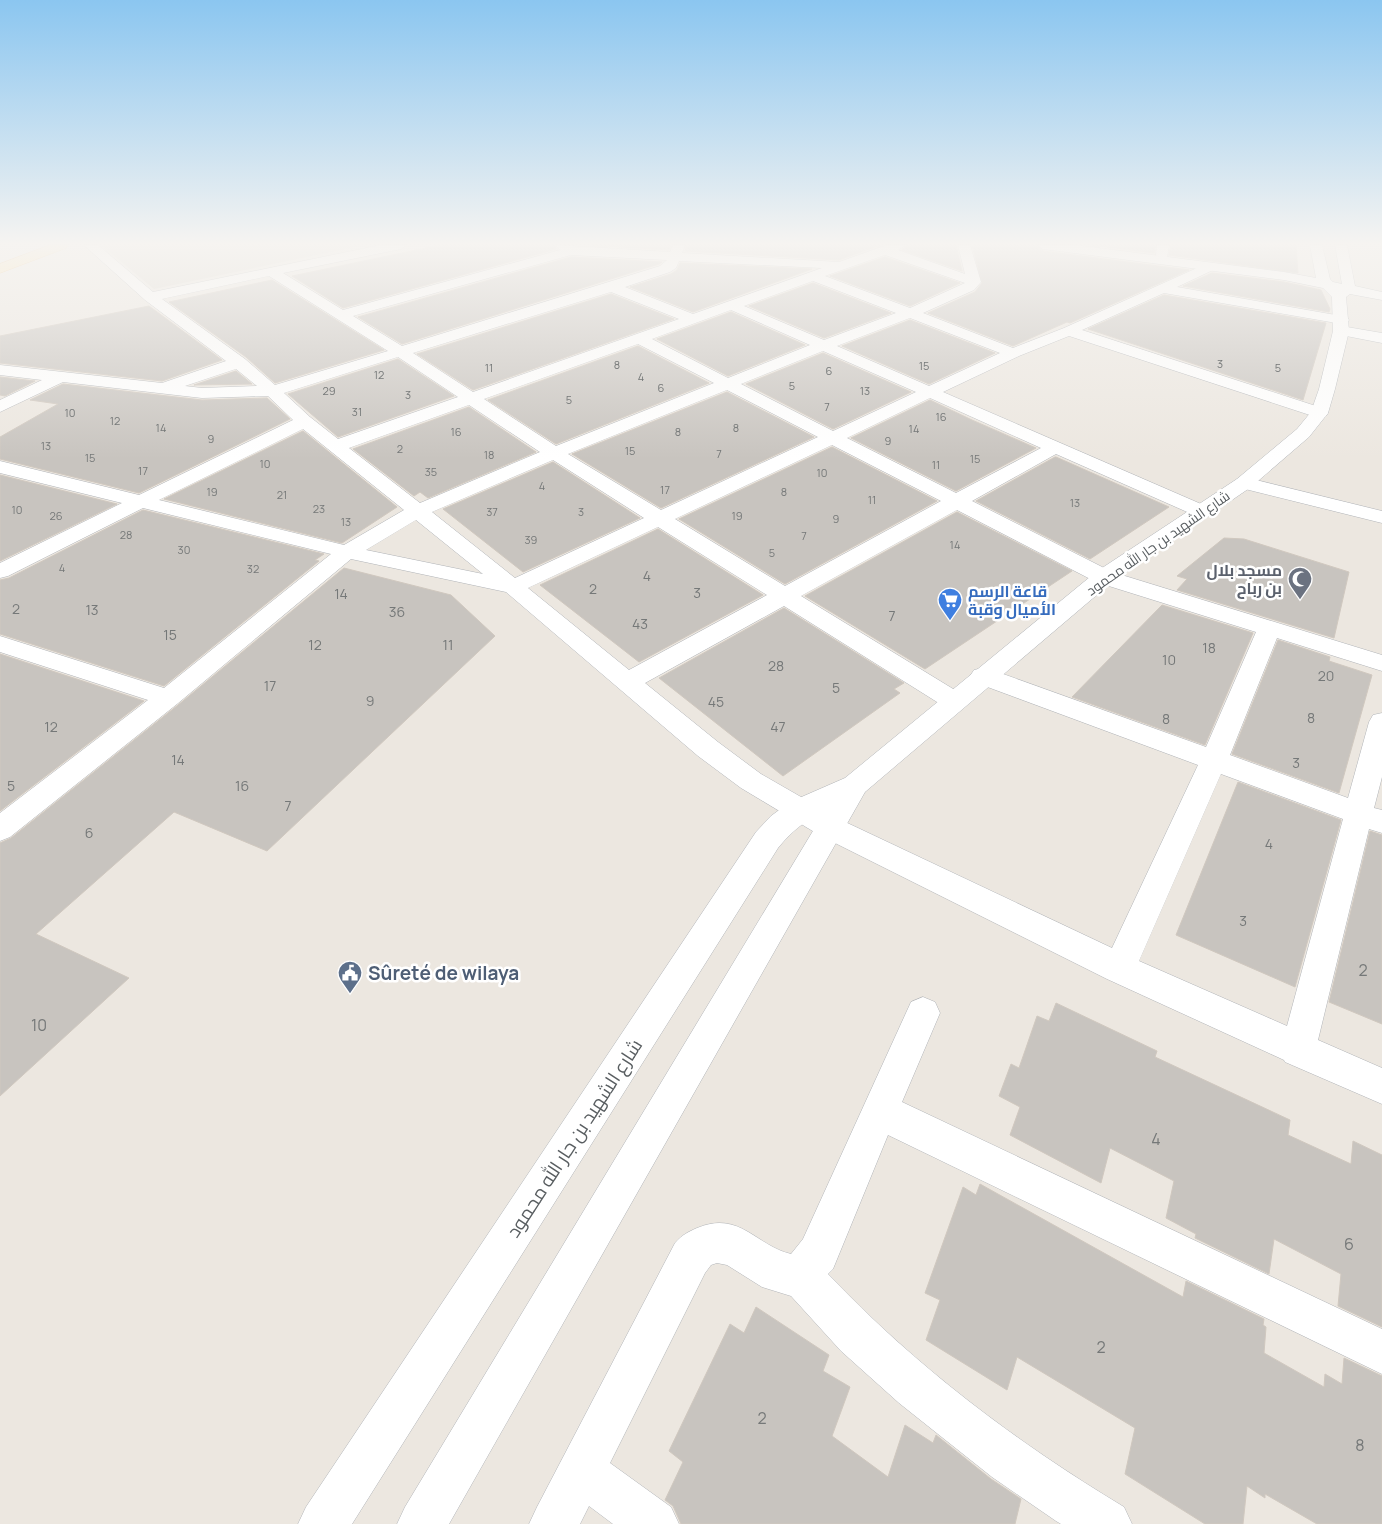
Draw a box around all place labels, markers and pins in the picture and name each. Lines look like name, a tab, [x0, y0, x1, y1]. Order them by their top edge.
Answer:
place label: مسجد بلال بن رباح	[1207, 559, 1282, 599]
mosque icon: مسجد بلال بن رباح	[1287, 566, 1313, 600]
place label: قاعة الرسم الأميال وقبة	[968, 580, 1056, 620]
supermarket icon: قاعة الرسم الأميال وقبة	[937, 587, 963, 621]
public building icon: Sûreté de wilaya	[337, 960, 363, 994]
place label: Sûreté de wilaya	[368, 960, 519, 986]

